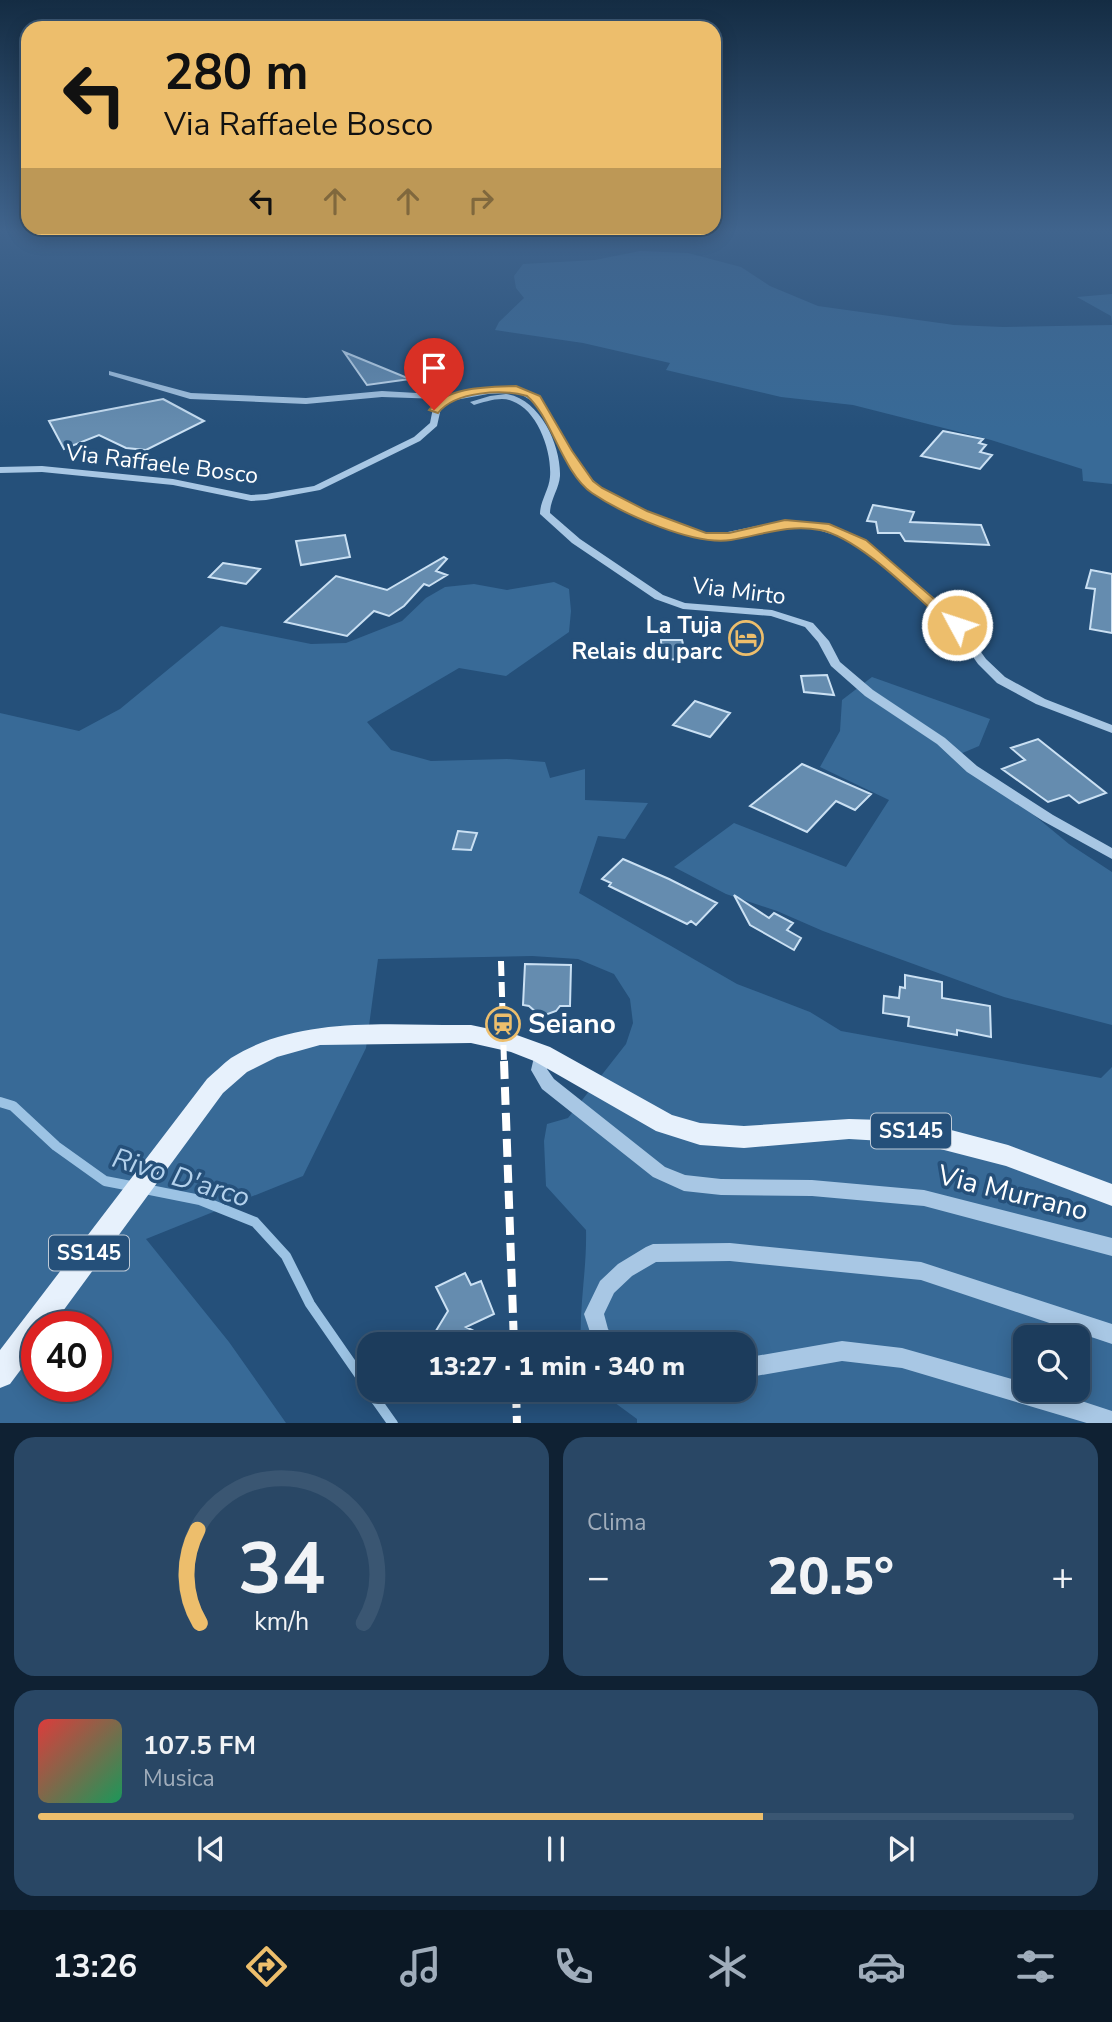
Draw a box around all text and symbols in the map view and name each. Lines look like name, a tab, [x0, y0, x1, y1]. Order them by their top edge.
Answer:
text: 280 m	[164, 39, 308, 106]
icon: left	[49, 49, 140, 140]
text: Via Raffaele Bosco	[164, 103, 433, 146]
icon: left	[243, 182, 281, 220]
icon: ahead	[316, 182, 354, 220]
icon: ahead	[389, 182, 427, 220]
icon: right	[462, 182, 500, 220]
pin	[404, 338, 464, 410]
icon: arrive	[415, 349, 453, 387]
street label: Via Raffaele Bosco	[63, 437, 260, 491]
street label: Via Mirto	[690, 570, 787, 612]
position arrow	[920, 588, 994, 662]
place label: La Tuja Relais du parc	[571, 610, 722, 667]
hotel icon: La Tuja Relais du parc	[727, 619, 765, 657]
station icon: Seiano	[484, 1005, 522, 1043]
place label: Seiano	[528, 1005, 616, 1043]
road number: SS145	[871, 1114, 951, 1148]
water label: Rivo D'arco	[107, 1139, 255, 1217]
street label: Via Murrano	[933, 1156, 1092, 1230]
road number: SS145	[49, 1236, 129, 1270]
speed limit sign: 40	[21, 1311, 112, 1402]
map controls	[1013, 1325, 1090, 1402]
button: search	[1013, 1325, 1090, 1402]
text: 13:27 · 1 min · 340 m	[428, 1349, 685, 1384]
text: Clima	[587, 1507, 647, 1538]
text: 34	[238, 1519, 325, 1619]
text: 20.5°	[767, 1541, 894, 1612]
text: −	[587, 1552, 610, 1603]
text: +	[1051, 1552, 1074, 1603]
text: km/h	[254, 1604, 309, 1638]
text: 107.5 FM	[143, 1728, 256, 1763]
text: Musica	[143, 1763, 215, 1794]
icon: previous	[192, 1830, 230, 1868]
icon: pause	[537, 1830, 575, 1868]
icon: next	[882, 1830, 920, 1868]
icon: directions	[242, 1942, 291, 1991]
icon: music	[396, 1942, 445, 1991]
icon: phone	[549, 1942, 598, 1991]
icon: climate	[703, 1942, 752, 1991]
icon: car	[857, 1942, 906, 1991]
icon: filters	[1011, 1942, 1060, 1991]
text: 13:26	[52, 1945, 137, 1988]

